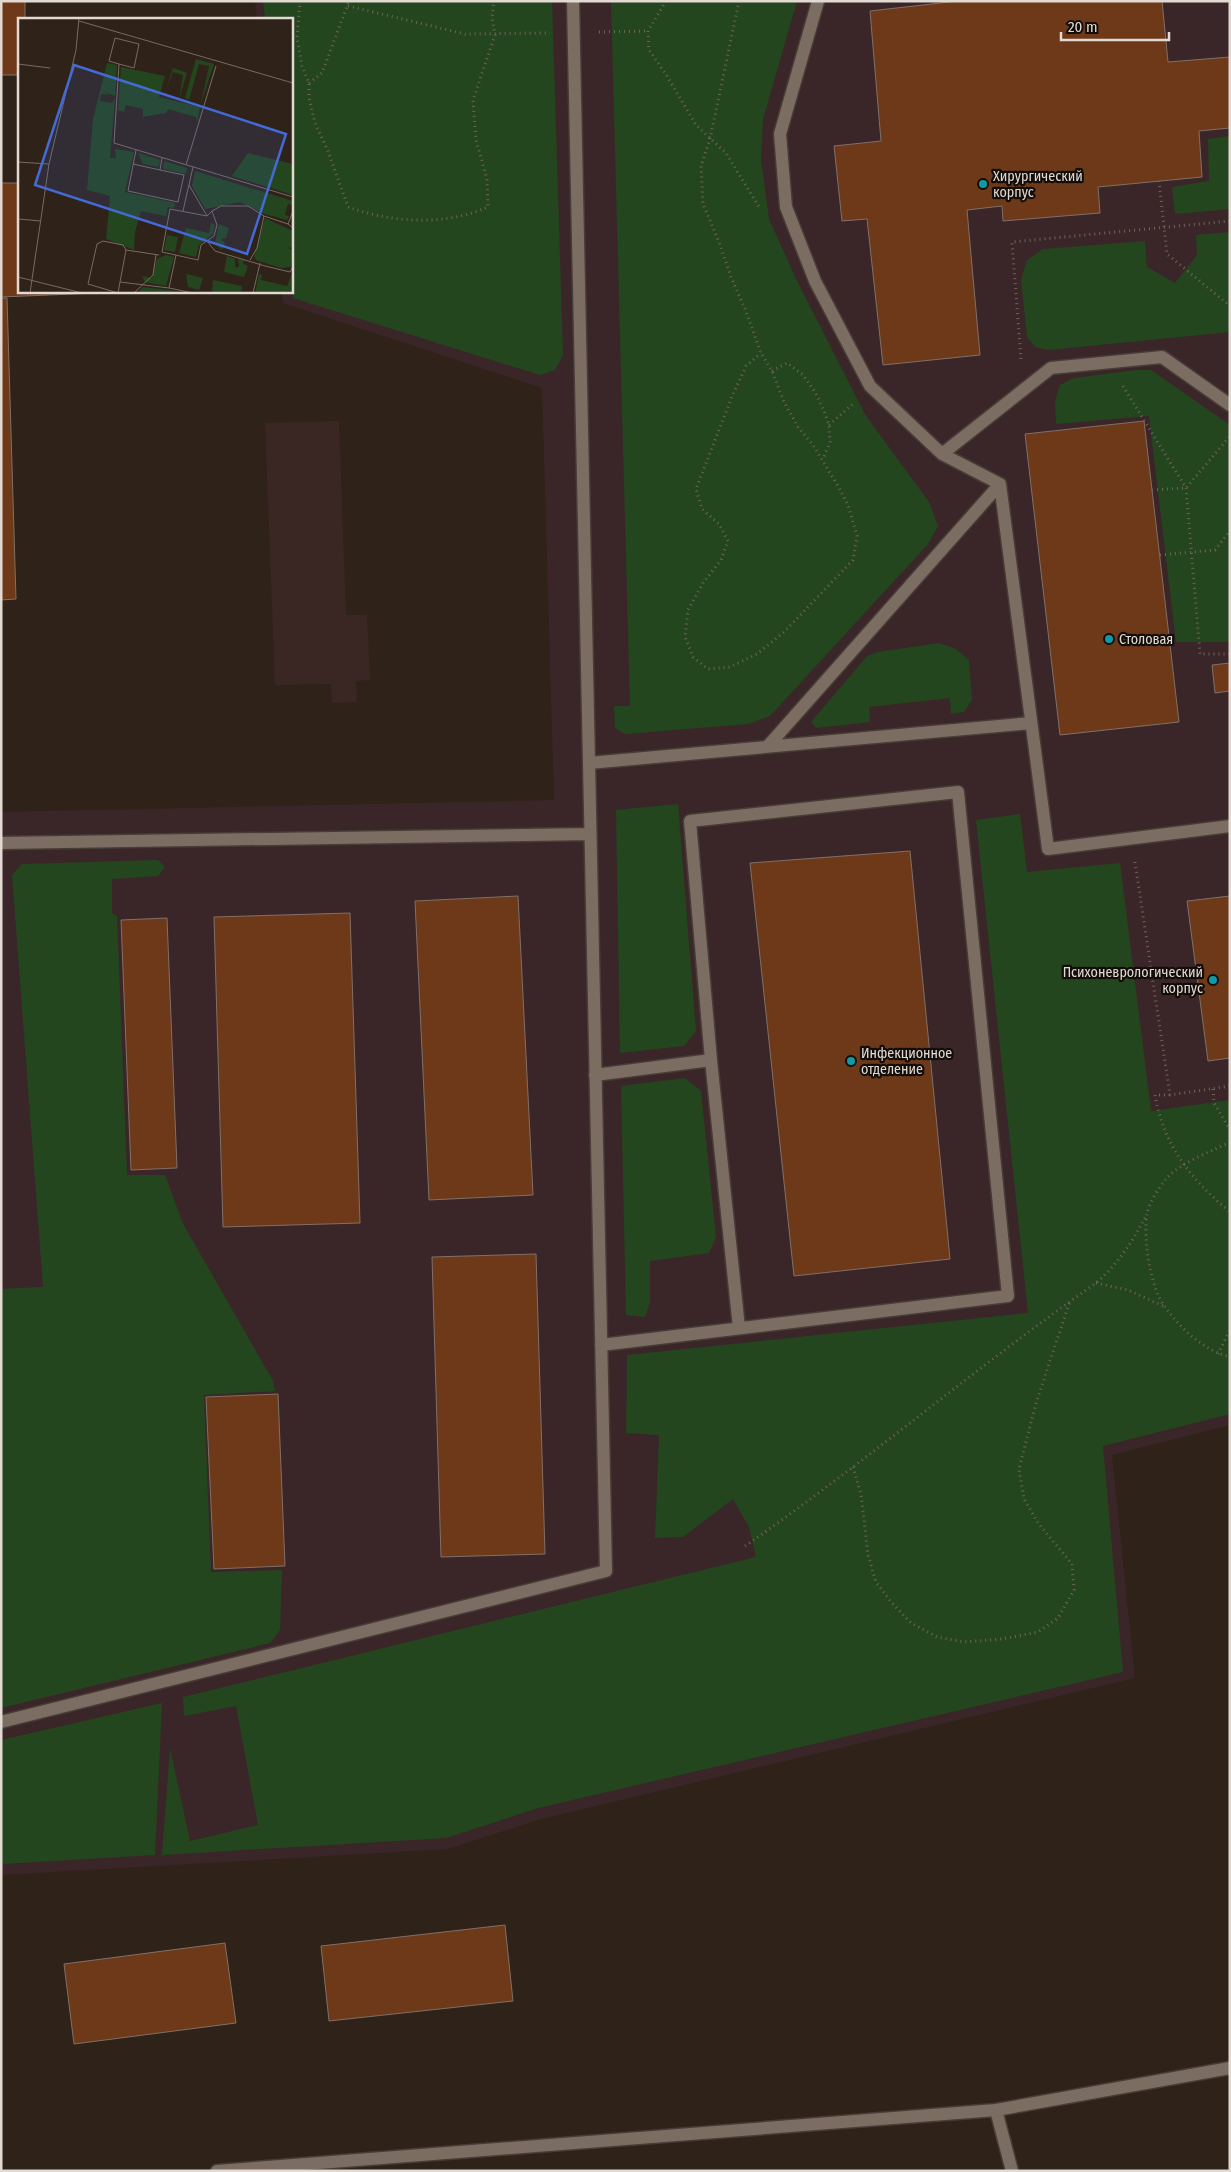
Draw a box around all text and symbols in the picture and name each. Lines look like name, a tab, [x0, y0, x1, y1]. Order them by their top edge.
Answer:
scale bar	[1061, 10, 1168, 42]
inset map	[18, 18, 292, 292]
text: 20 m	[1068, 18, 1098, 36]
place label: Хирургический корпус	[993, 168, 1083, 201]
marker: Хирургический корпус	[977, 178, 989, 190]
place label: Столовая	[1119, 631, 1173, 648]
marker: Столовая	[1103, 633, 1115, 645]
place label: Психоневрологический корпус	[1063, 964, 1203, 997]
marker: Психоневрологический корпус	[1207, 974, 1219, 986]
place label: Инфекционное отделение	[861, 1045, 952, 1078]
marker: Инфекционное отделение	[845, 1055, 857, 1067]

